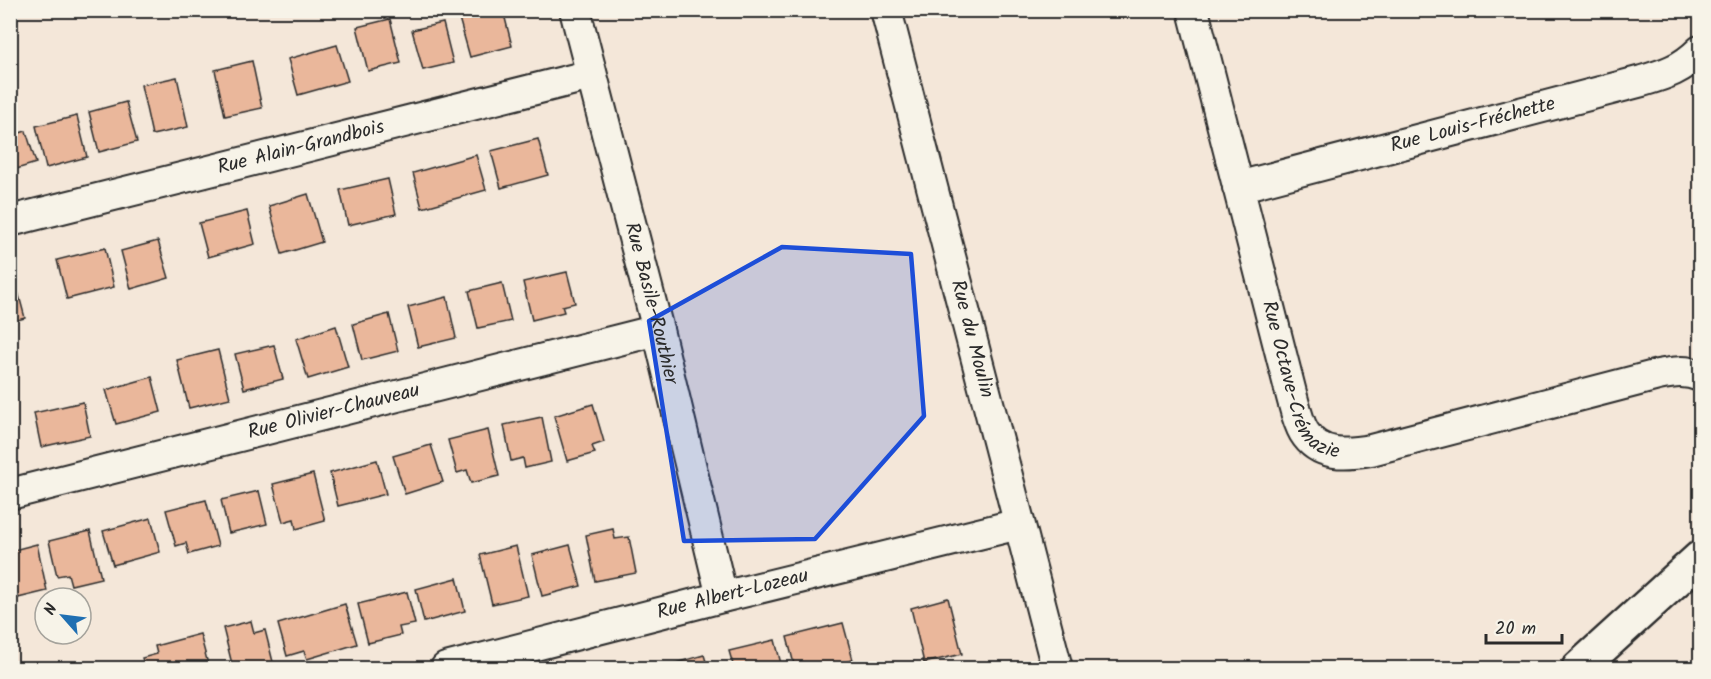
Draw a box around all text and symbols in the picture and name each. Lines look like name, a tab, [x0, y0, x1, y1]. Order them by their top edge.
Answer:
street label: Rue Louis-Fréchette	[1387, 88, 1559, 162]
street label: Rue Alain-Grandbois	[214, 111, 388, 184]
street label: Rue Basile-Routhier	[615, 219, 687, 389]
street label: Rue du Moulin	[941, 277, 1002, 402]
street label: Rue Octave-Crémazie	[1252, 297, 1342, 468]
street label: Rue Olivier-Chauveau	[244, 375, 424, 449]
street label: Rue Albert-Lozeau	[653, 560, 812, 629]
north arrow	[33, 586, 93, 646]
text: N	[38, 599, 64, 620]
scale bar	[1486, 607, 1562, 645]
text: 20 m	[1495, 615, 1536, 644]

